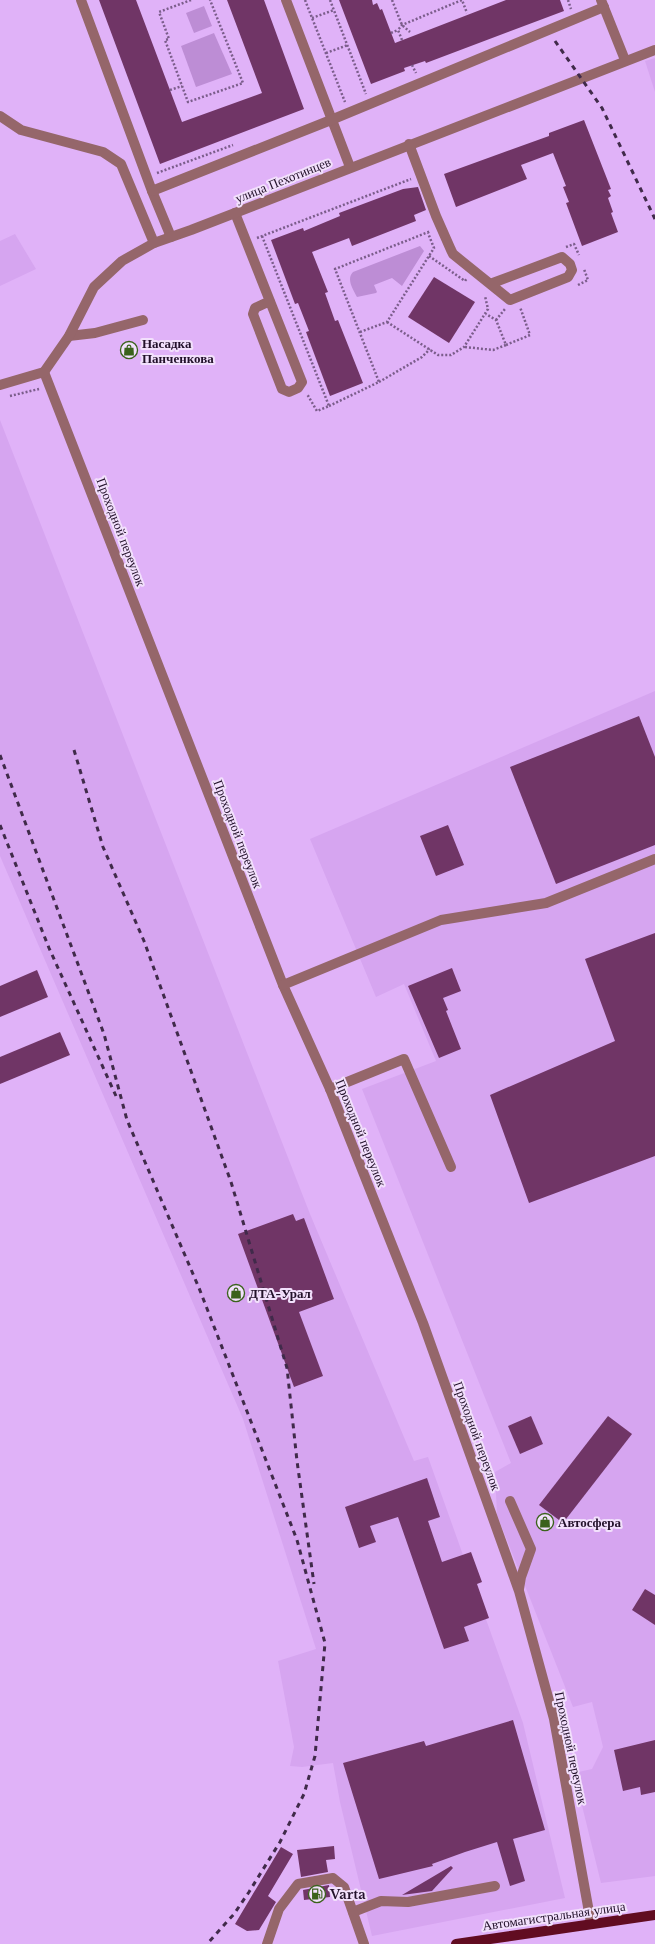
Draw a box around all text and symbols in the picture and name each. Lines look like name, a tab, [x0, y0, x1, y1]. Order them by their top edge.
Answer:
street label: улица Пехотинцев	[233, 153, 333, 207]
place label: Насадка Панченкова	[142, 335, 214, 367]
shop icon: Насадка Панченкова	[119, 340, 139, 360]
street label: Проходной переулок	[92, 475, 150, 589]
street label: Проходной переулок	[209, 777, 267, 891]
street label: Проходной переулок	[332, 1077, 391, 1190]
shop icon: ДТА-Урал	[226, 1283, 246, 1303]
place label: ДТА-Урал	[249, 1285, 311, 1302]
street label: Проходной переулок	[449, 1379, 505, 1494]
shop icon: Автосфера	[535, 1512, 555, 1532]
place label: Автосфера	[558, 1514, 621, 1531]
street label: Проходной переулок	[551, 1690, 591, 1807]
fuel station icon: Varta	[307, 1884, 327, 1904]
place label: Varta	[329, 1886, 366, 1903]
street label: Автомагистральная улица	[481, 1898, 627, 1934]

